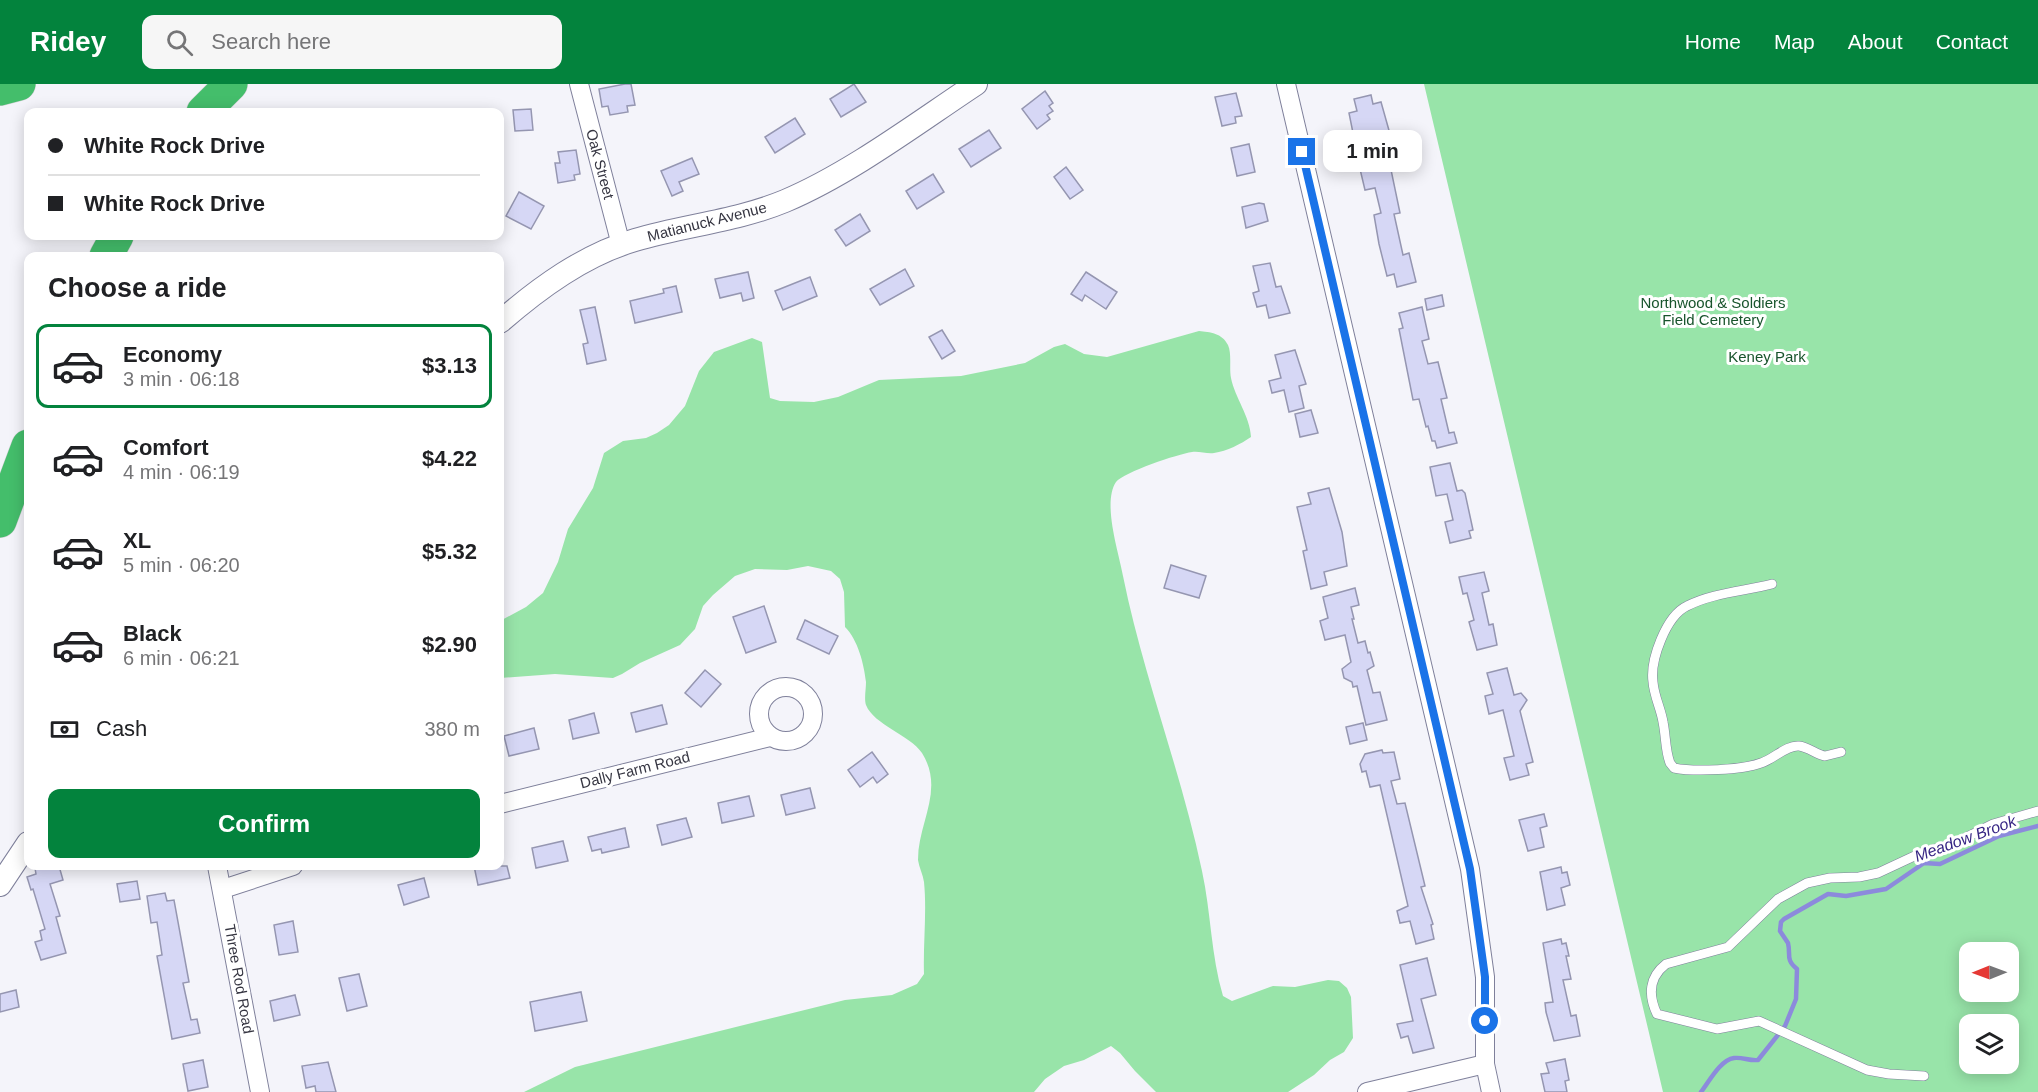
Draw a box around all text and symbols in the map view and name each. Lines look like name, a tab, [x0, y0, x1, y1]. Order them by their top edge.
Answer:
search box	[142, 15, 562, 69]
text: Ridey	[30, 26, 106, 57]
icon: search	[163, 26, 196, 59]
text: Search here	[211, 29, 331, 54]
text: Home	[1685, 30, 1741, 53]
text: Map	[1774, 30, 1815, 53]
text: About	[1848, 30, 1903, 53]
text: Contact	[1936, 30, 2008, 53]
street label: Oak Street	[583, 127, 618, 201]
callout: 1 min	[1323, 131, 1422, 173]
text: White Rock Drive	[84, 133, 265, 158]
route end	[1288, 138, 1315, 165]
text: 1 min	[1346, 140, 1399, 162]
text: White Rock Drive	[84, 191, 265, 216]
street label: Matianuck Avenue	[645, 198, 768, 245]
text: Choose a ride	[48, 273, 227, 303]
park label: Northwood & Soldiers Field Cemetery	[1640, 294, 1786, 328]
icon: car	[51, 339, 105, 393]
text: Economy	[123, 342, 222, 367]
park label: Keney Park	[1728, 348, 1806, 365]
text: $3.13	[422, 353, 477, 378]
text: 3 min · 06:18	[123, 368, 240, 390]
icon: car	[51, 432, 105, 486]
text: Comfort	[123, 435, 209, 460]
text: $4.22	[422, 446, 477, 471]
text: 4 min · 06:19	[123, 461, 240, 483]
icon: car	[51, 525, 105, 579]
text: XL	[123, 528, 151, 553]
text: $5.32	[422, 539, 477, 564]
text: 5 min · 06:20	[123, 554, 240, 576]
icon: car	[51, 618, 105, 672]
text: Black	[123, 621, 182, 646]
text: $2.90	[422, 632, 477, 657]
text: 6 min · 06:21	[123, 647, 240, 669]
icon: cash	[48, 713, 81, 746]
text: Cash	[96, 716, 147, 741]
text: 380 m	[424, 718, 480, 740]
street label: Dally Farm Road	[578, 748, 692, 791]
button: Confirm	[48, 789, 480, 858]
water label: Meadow Brook	[1912, 812, 2019, 865]
street label: Three Rod Road	[221, 923, 257, 1035]
north arrow	[1959, 942, 2019, 1002]
map controls	[1959, 942, 2019, 1074]
route start	[1471, 1007, 1498, 1034]
button: layers	[1959, 1014, 2019, 1074]

